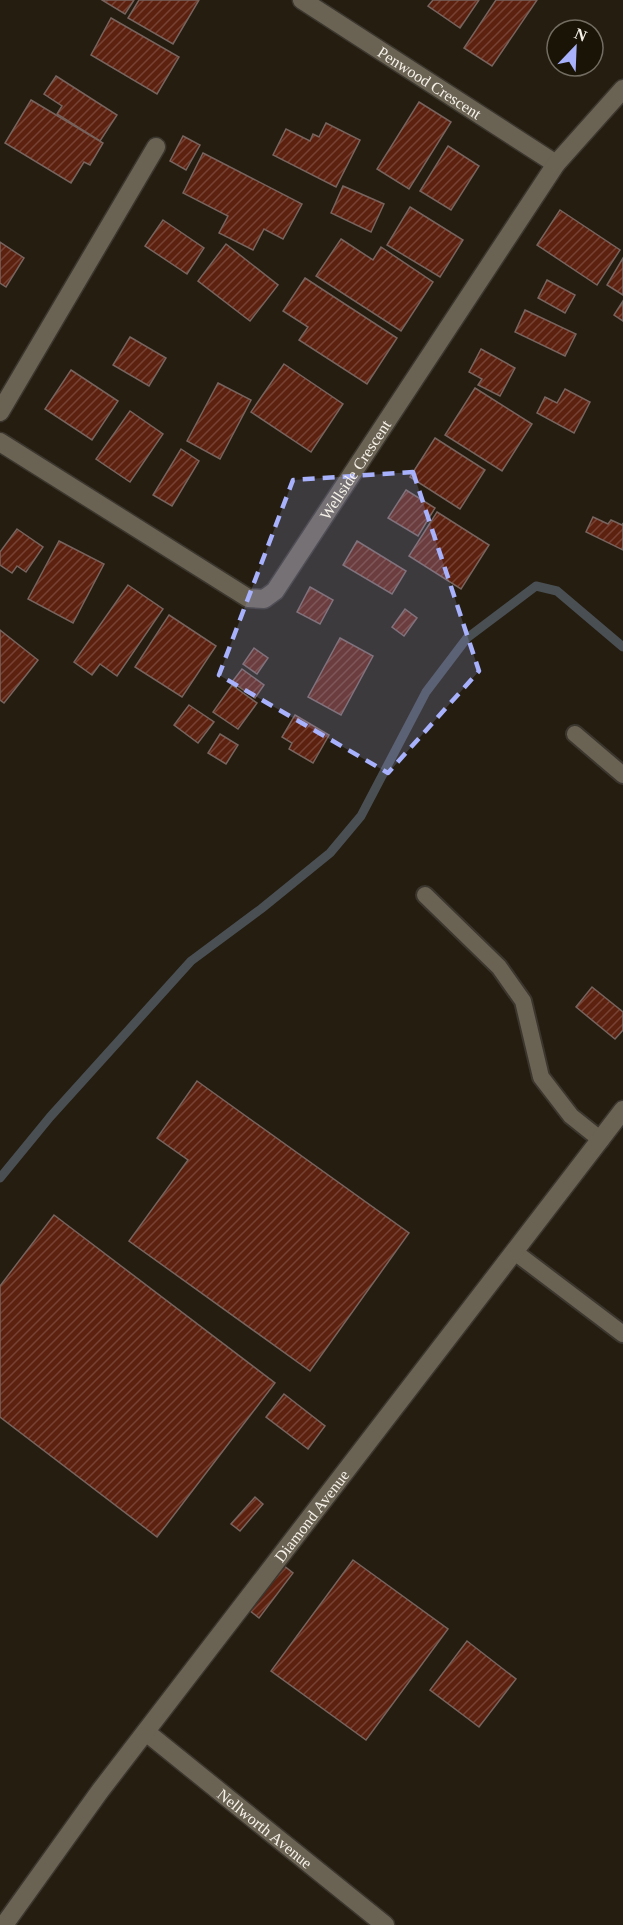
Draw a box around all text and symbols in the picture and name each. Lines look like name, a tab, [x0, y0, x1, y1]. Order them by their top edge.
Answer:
north arrow	[545, 18, 605, 78]
text: N	[572, 25, 590, 45]
street label: Penwood Crescent	[375, 43, 485, 122]
street label: Wellside Crescent	[316, 416, 394, 523]
street label: Diamond Avenue	[271, 1466, 352, 1565]
street label: Nellworth Avenue	[214, 1785, 316, 1871]

